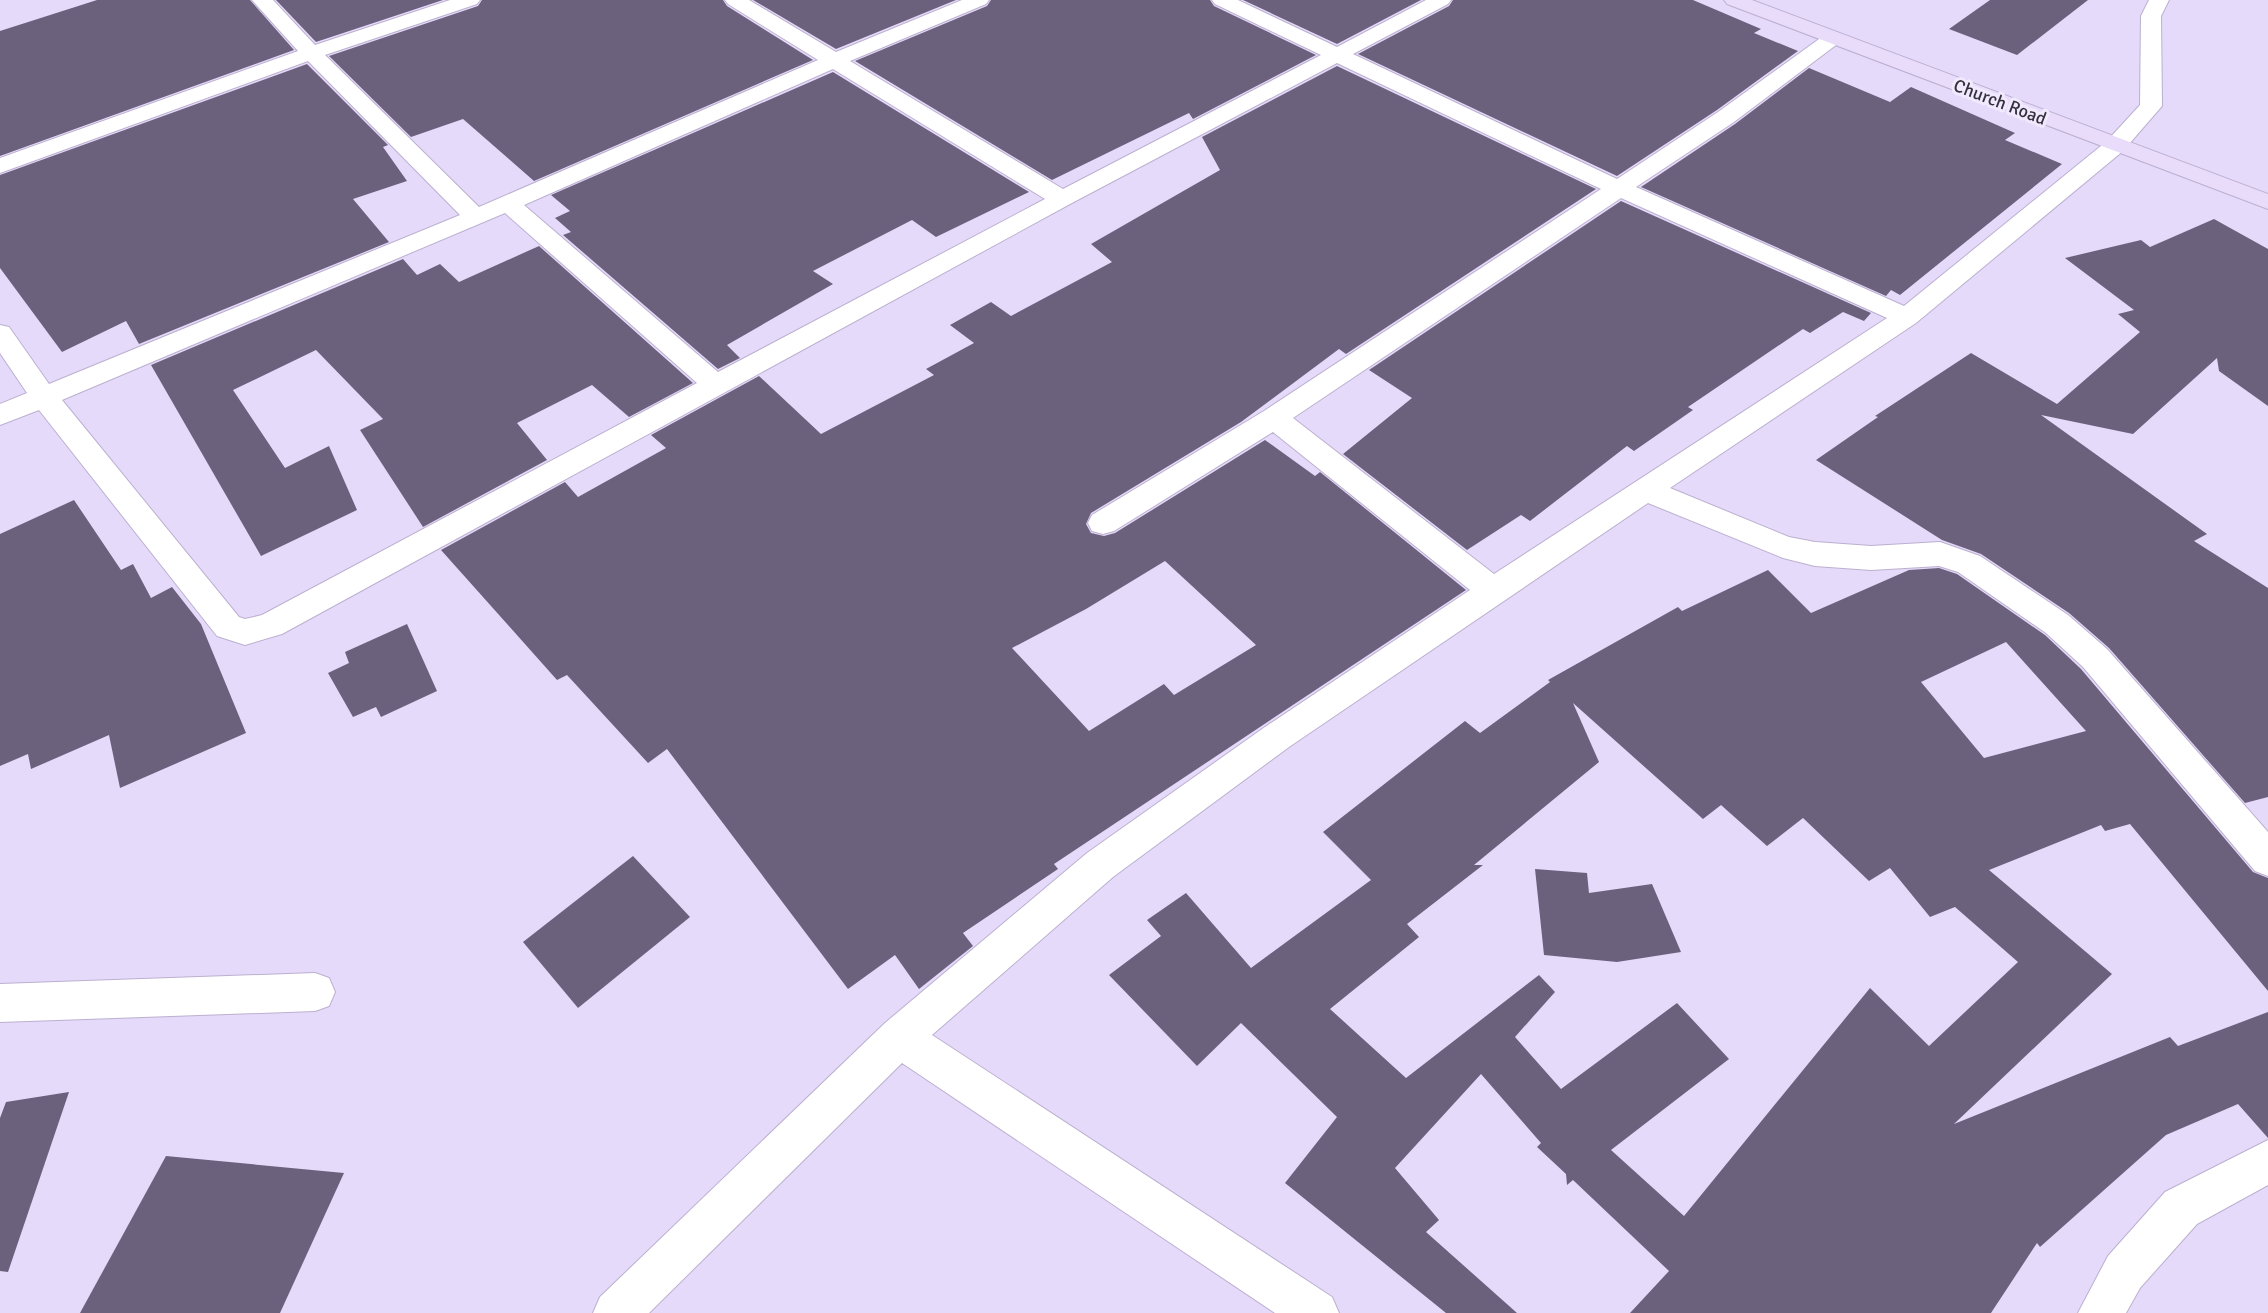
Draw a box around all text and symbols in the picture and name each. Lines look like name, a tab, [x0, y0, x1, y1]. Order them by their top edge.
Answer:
street label: Church Road	[1951, 74, 2049, 130]

